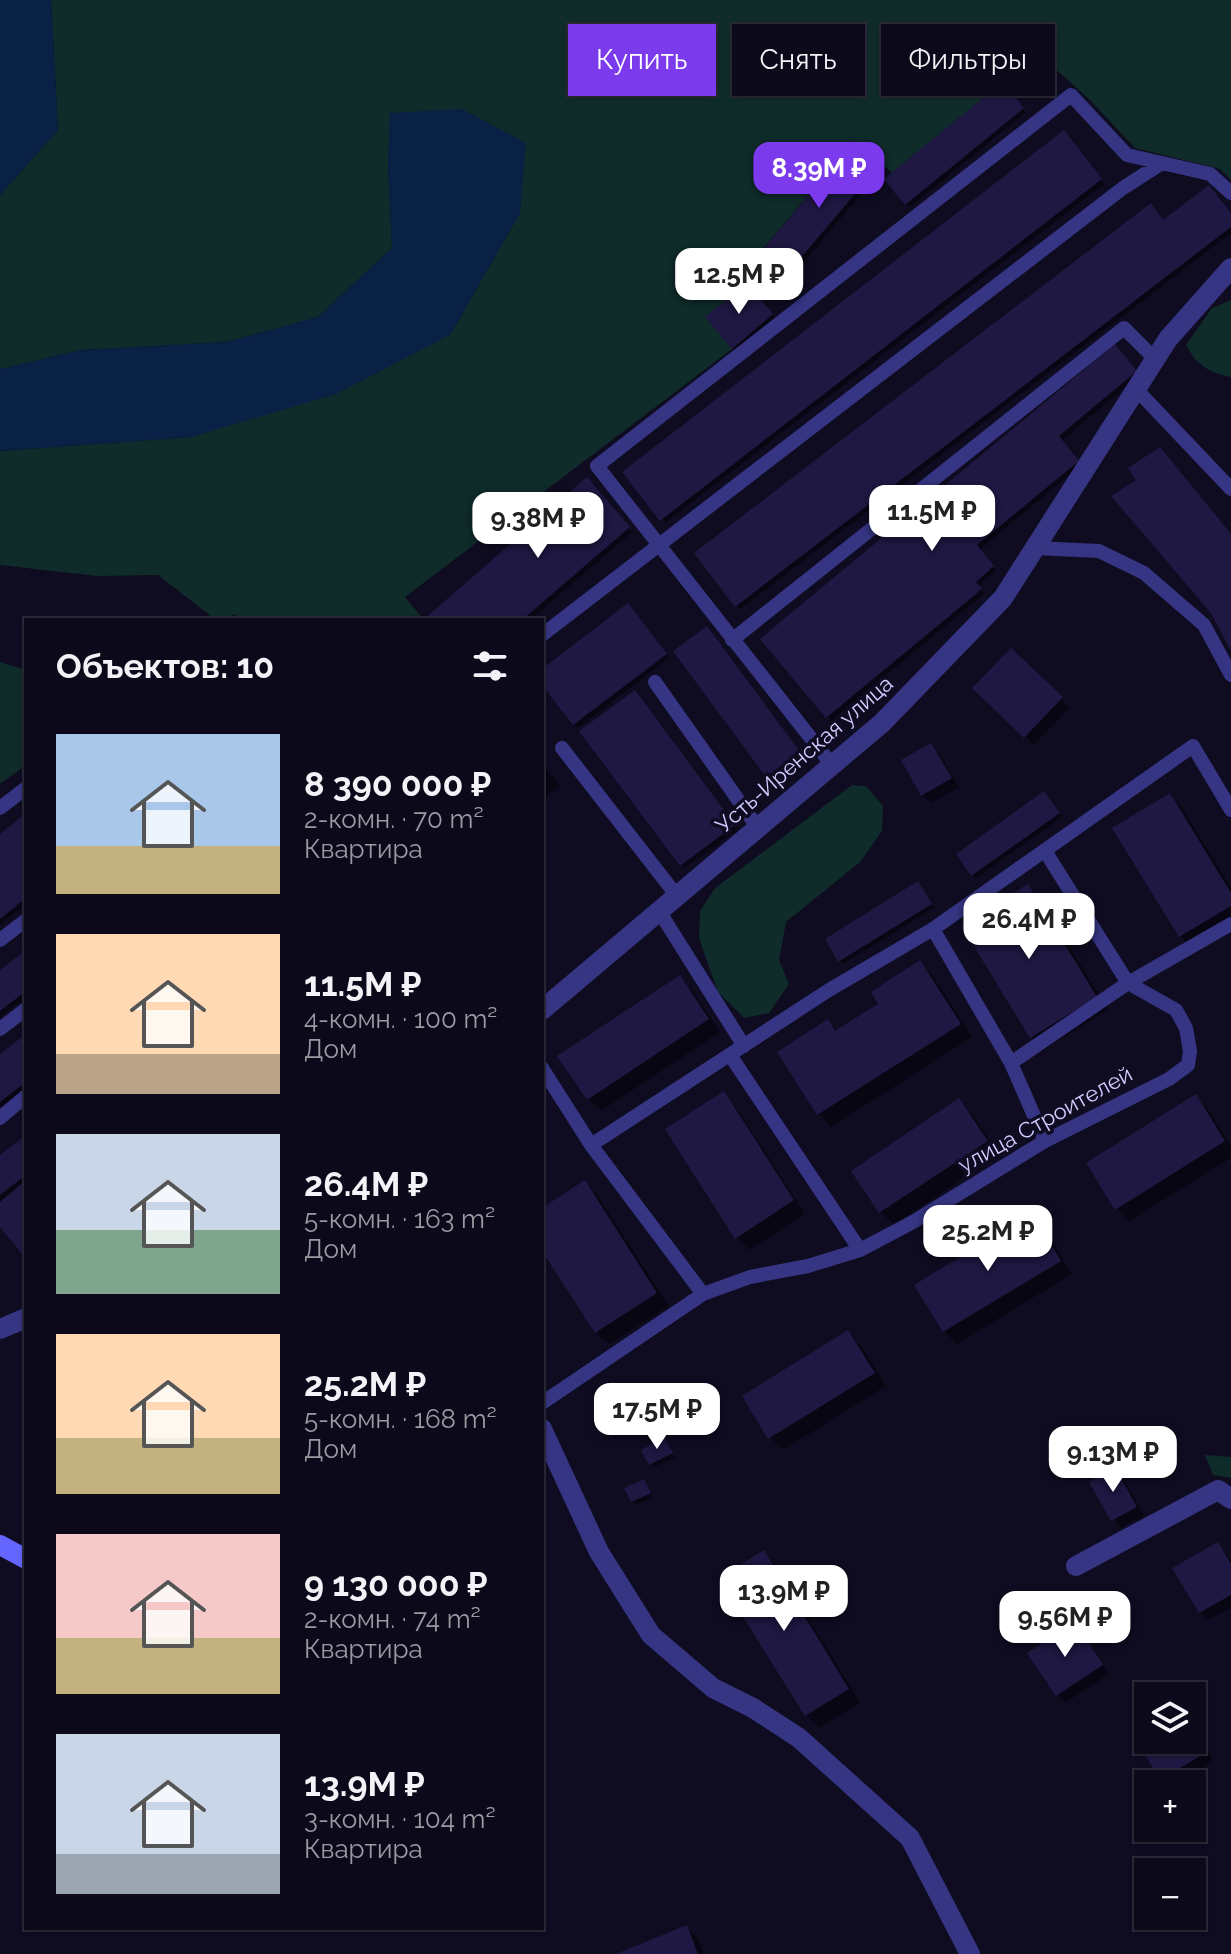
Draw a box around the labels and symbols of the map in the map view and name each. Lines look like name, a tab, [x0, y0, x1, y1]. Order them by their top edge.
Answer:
pin: 8.39M ₽	[745, 142, 893, 210]
pin: 12.5M ₽	[665, 248, 813, 316]
pin: 11.5M ₽	[858, 485, 1006, 553]
pin: 9.38M ₽	[464, 492, 612, 560]
street label: Усть-Иренская улица	[710, 670, 898, 838]
pin: 26.4M ₽	[955, 893, 1103, 961]
street label: улица Строителей	[953, 1060, 1137, 1178]
pin: 25.2M ₽	[914, 1205, 1062, 1273]
pin: 17.5M ₽	[583, 1383, 731, 1451]
pin: 9.13M ₽	[1039, 1426, 1187, 1494]
pin: 13.9M ₽	[710, 1565, 858, 1633]
pin: 9.56M ₽	[991, 1591, 1139, 1659]

